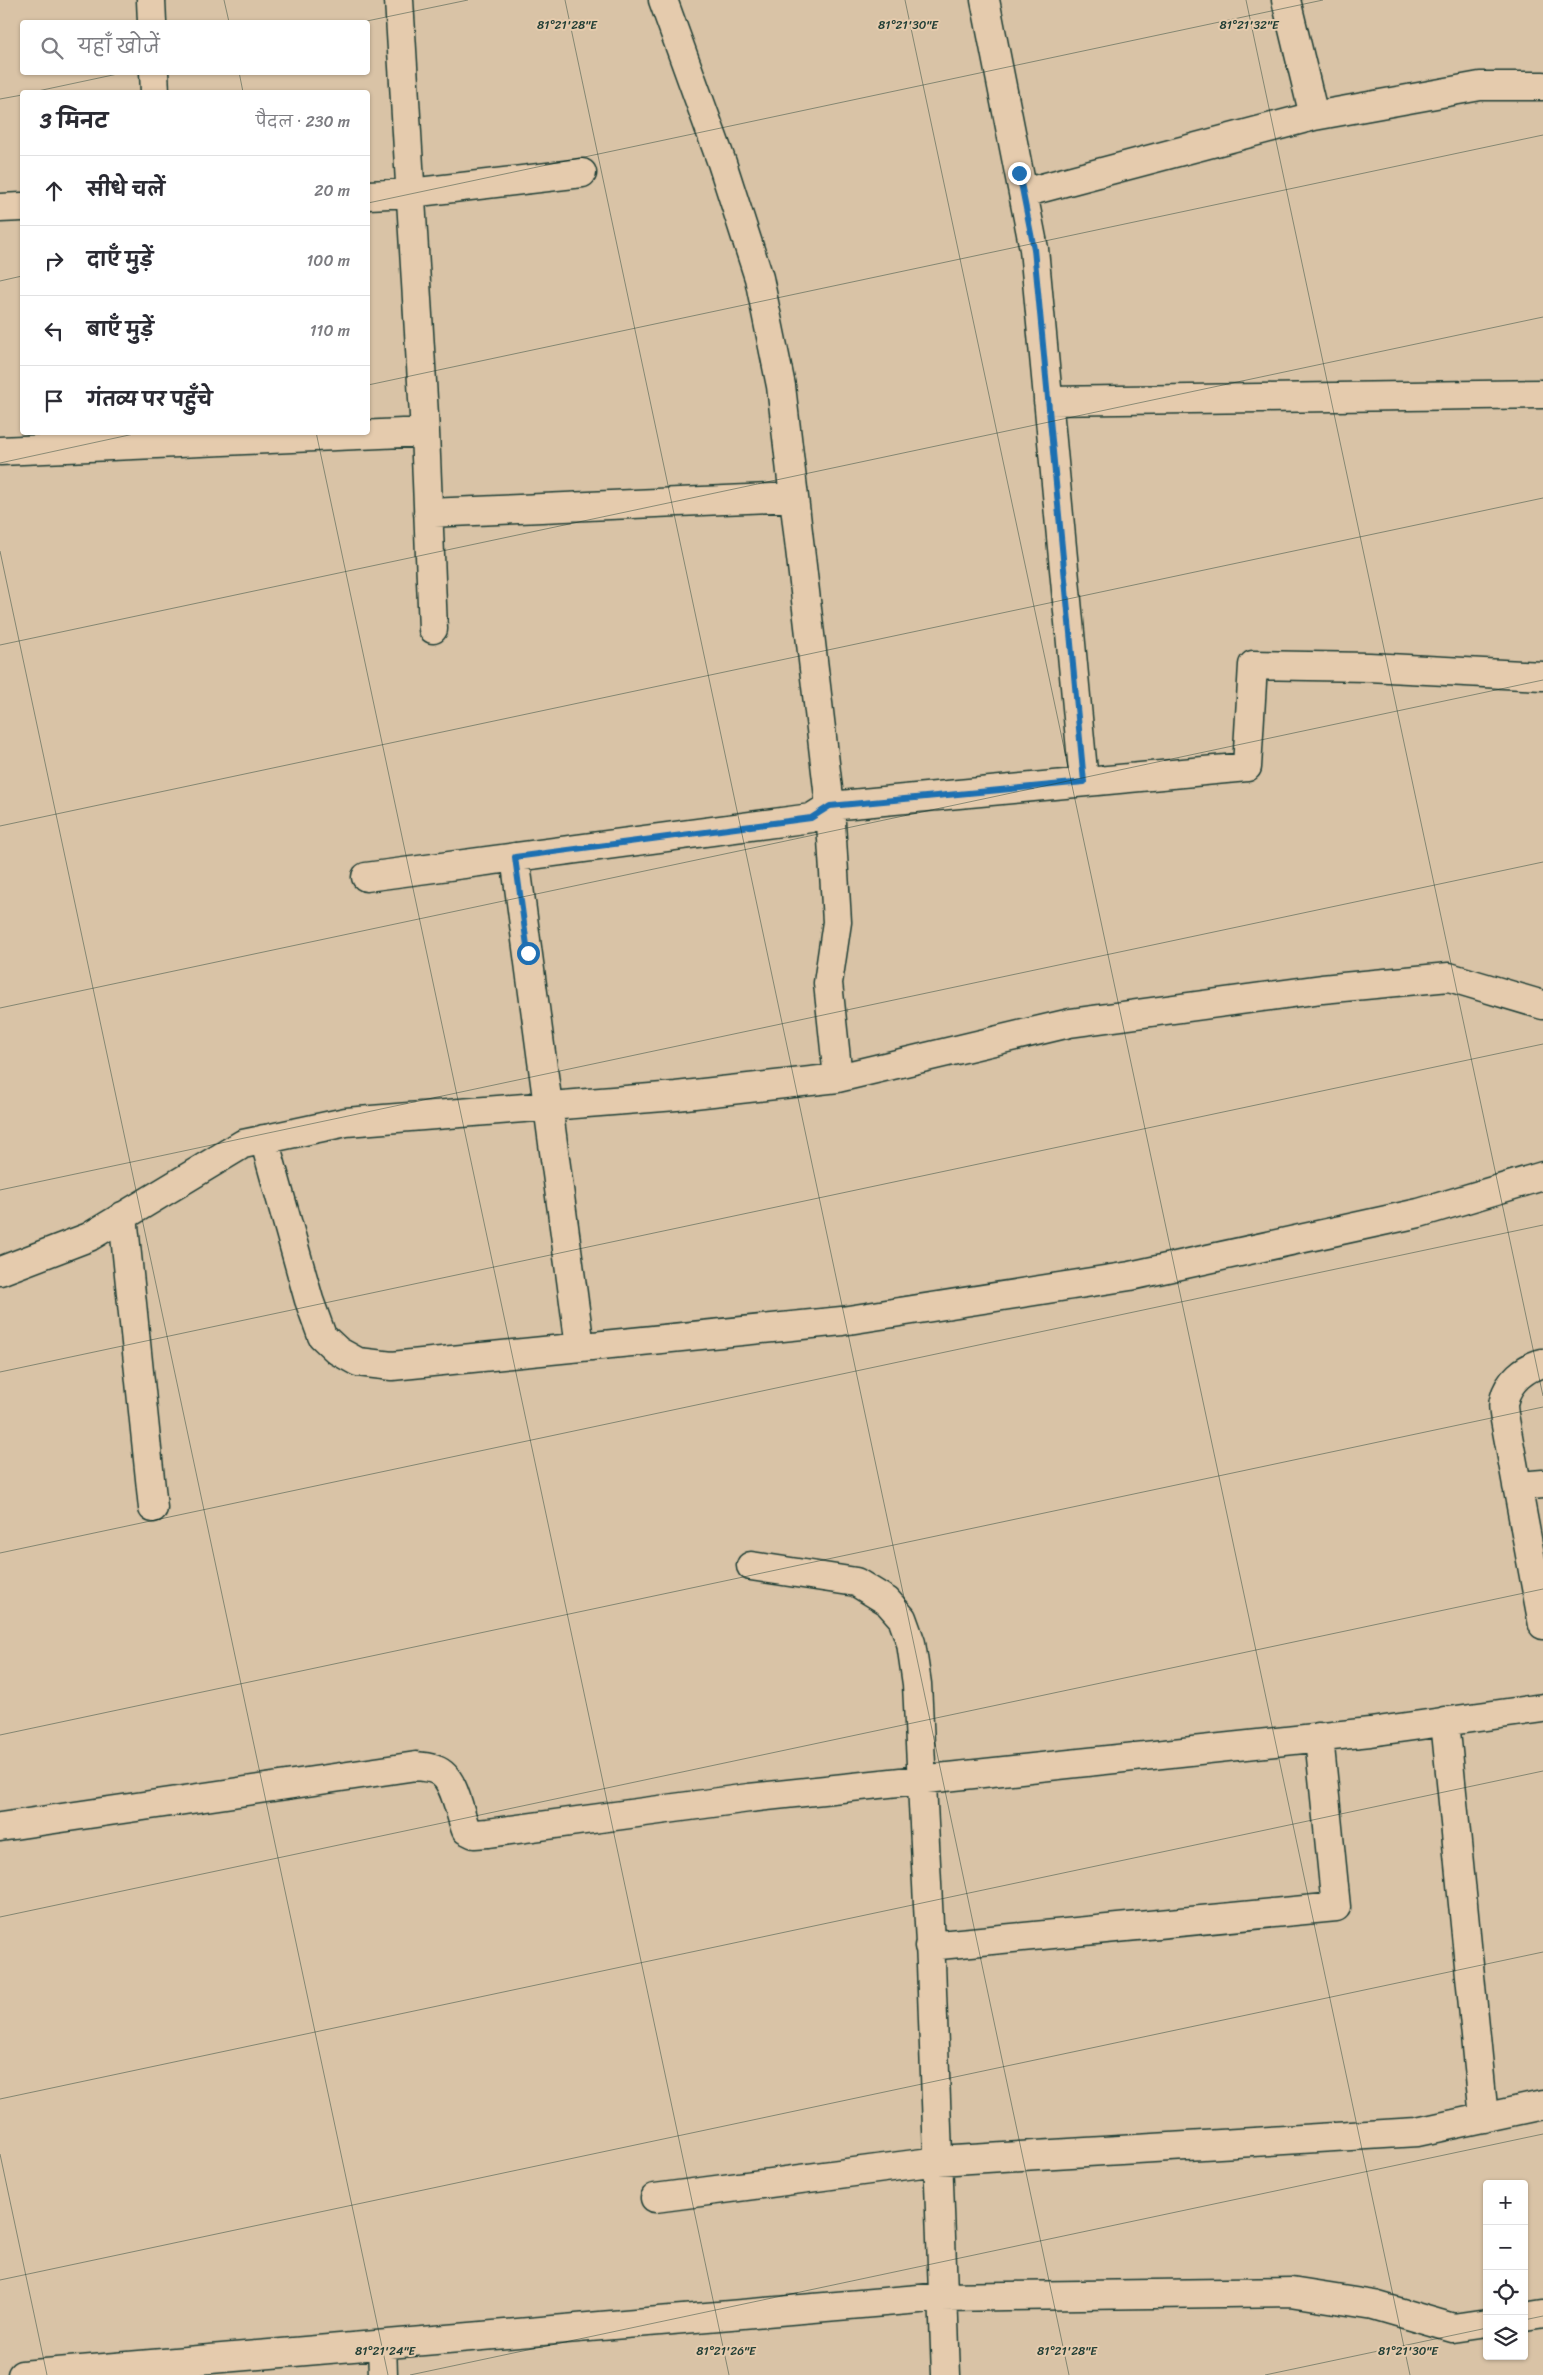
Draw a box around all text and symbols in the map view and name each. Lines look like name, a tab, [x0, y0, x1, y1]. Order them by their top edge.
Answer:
text: 81°21'28"E	[537, 14, 598, 36]
text: 81°21'30"E	[878, 14, 939, 36]
text: 81°21'32"E	[1219, 14, 1280, 36]
search box	[20, 20, 370, 75]
text: यहाँ खोजें	[78, 30, 160, 63]
icon: search	[38, 34, 66, 62]
text: 3 मिनट	[40, 102, 108, 140]
text: पैदल · 230 m	[256, 107, 350, 136]
route end	[1008, 162, 1031, 185]
text: सीधे चलें	[87, 173, 165, 206]
text: 20 m	[314, 176, 350, 205]
icon: ahead	[40, 177, 68, 205]
text: दाएँ मुड़ें	[87, 243, 153, 276]
text: 100 m	[306, 246, 350, 275]
icon: right	[40, 247, 68, 275]
text: बाएँ मुड़ें	[87, 313, 154, 346]
text: 110 m	[310, 316, 350, 345]
icon: left	[40, 317, 68, 345]
text: गंतव्य पर पहुँचे	[87, 383, 212, 416]
icon: arrive	[40, 387, 68, 415]
route start	[517, 942, 540, 965]
map controls	[1483, 2180, 1528, 2360]
button: +	[1483, 2180, 1528, 2225]
button: −	[1483, 2225, 1528, 2270]
button: locate	[1483, 2270, 1528, 2315]
button: layers	[1483, 2315, 1528, 2360]
text: 81°21'24"E	[355, 2340, 416, 2362]
text: 81°21'26"E	[696, 2340, 757, 2362]
text: 81°21'28"E	[1037, 2340, 1098, 2362]
text: 81°21'30"E	[1378, 2340, 1439, 2362]

